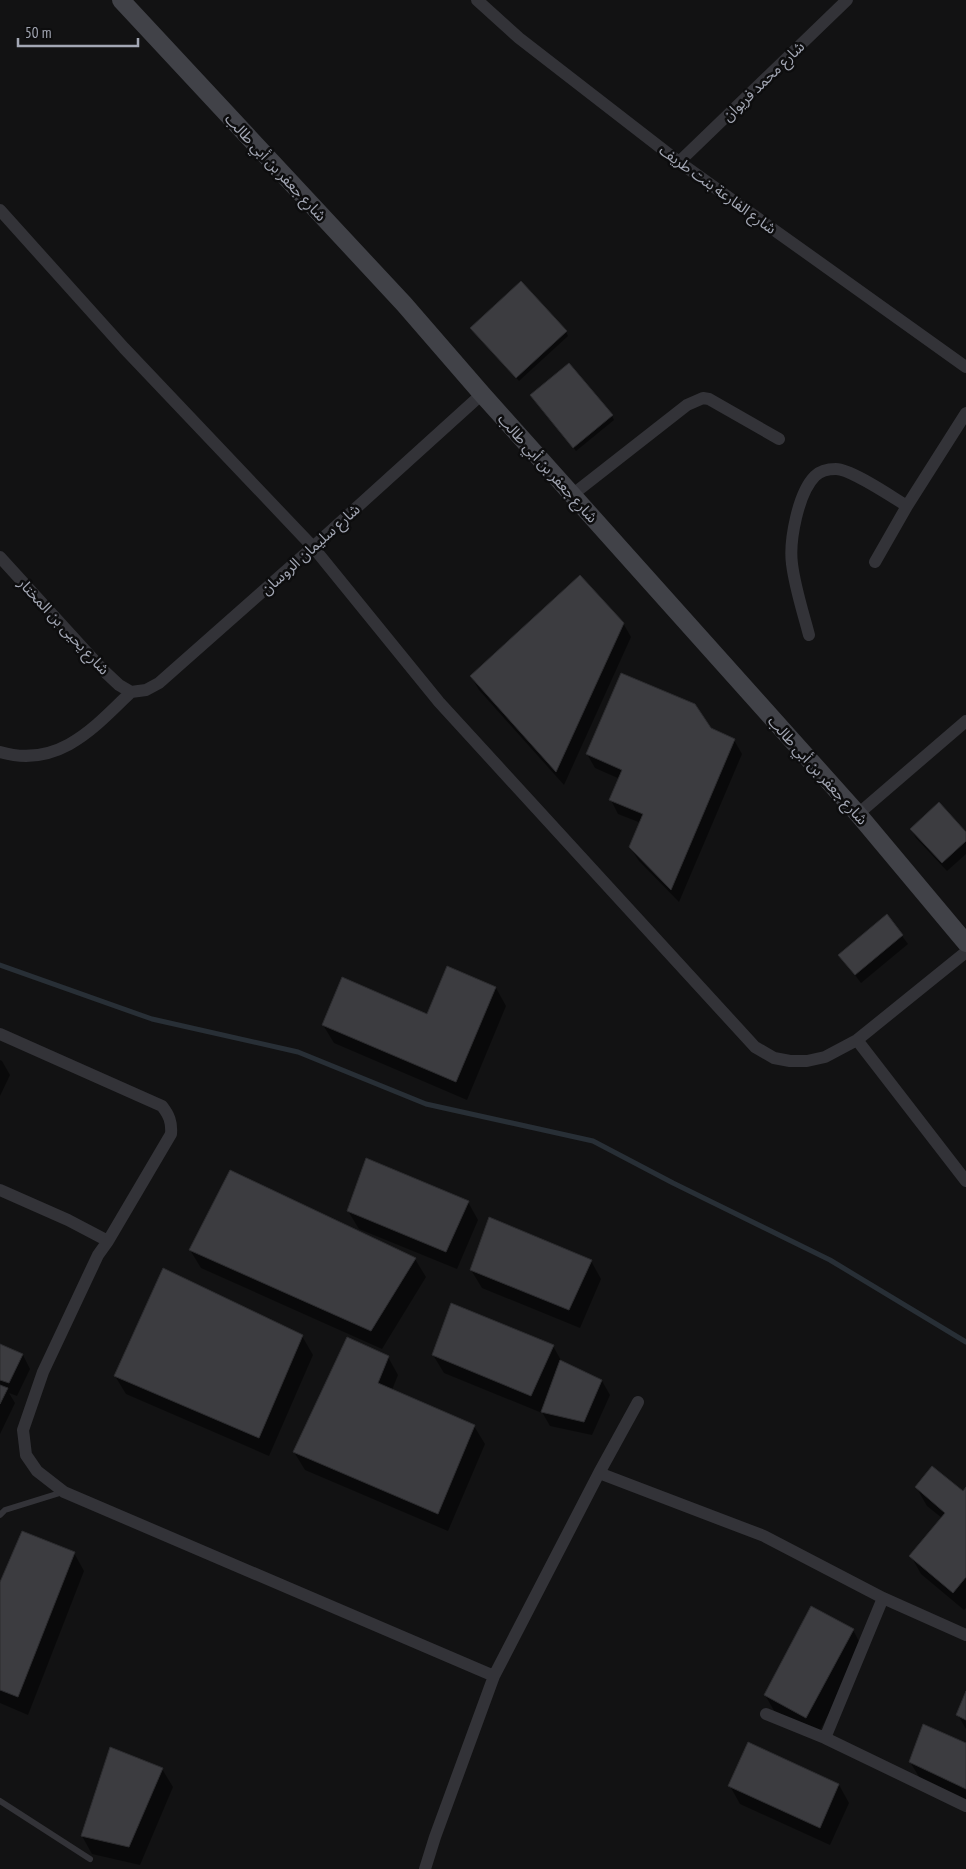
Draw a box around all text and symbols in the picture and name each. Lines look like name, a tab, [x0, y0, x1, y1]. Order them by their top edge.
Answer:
scale bar	[18, 15, 138, 47]
text: 50 m	[25, 23, 51, 42]
street label: شارع محمد فريوان	[718, 37, 810, 127]
street label: شارع جعفر بن أبي طالب	[219, 109, 331, 227]
street label: شارع الفارعة بنت طريف	[654, 140, 780, 240]
street label: شارع جعفر بن أبي طالب	[492, 409, 602, 529]
street label: شارع سليمان الروسان	[256, 499, 366, 601]
street label: شارع يحيى بن المختار	[11, 573, 114, 681]
street label: شارع جعفر بن أبي طالب	[762, 711, 872, 831]

